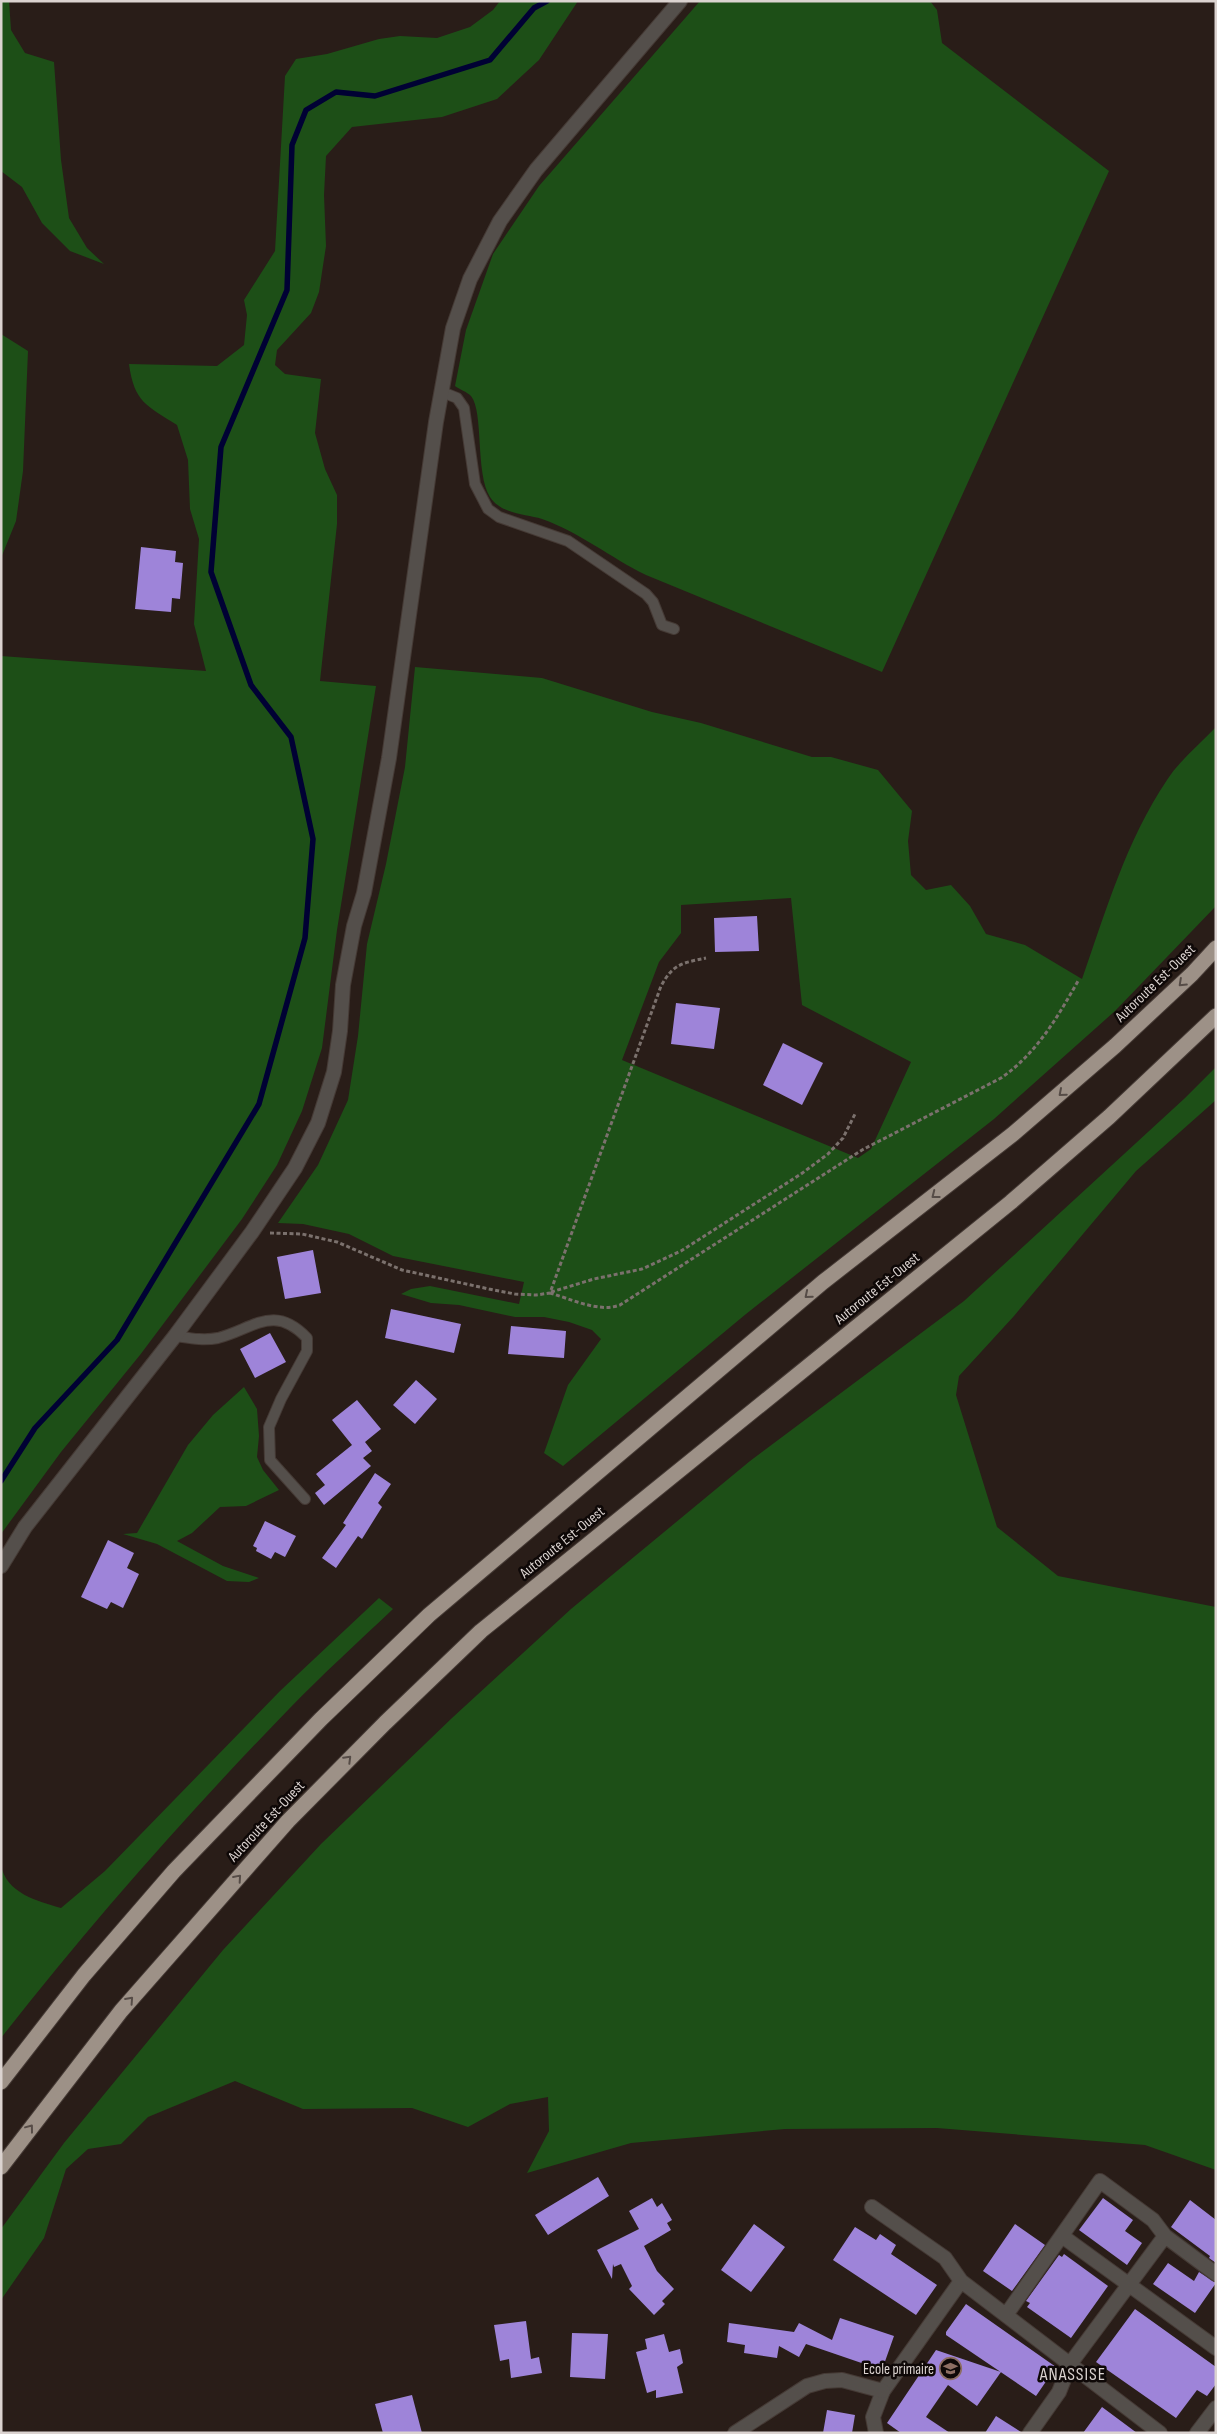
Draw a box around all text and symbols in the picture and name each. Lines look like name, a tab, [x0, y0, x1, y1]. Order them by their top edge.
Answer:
street label: Autoroute Est-Ouest	[1111, 940, 1200, 1027]
one-way arrow	[1179, 978, 1188, 987]
one-way arrow	[1058, 1087, 1067, 1096]
one-way arrow	[932, 1189, 941, 1198]
street label: Autoroute Est-Ouest	[830, 1248, 924, 1329]
one-way arrow	[804, 1290, 813, 1299]
street label: Autoroute Est-Ouest	[515, 1502, 609, 1583]
one-way arrow	[343, 1756, 352, 1765]
street label: Autoroute Est-Ouest	[223, 1776, 309, 1867]
one-way arrow	[232, 1875, 241, 1884]
one-way arrow	[124, 1997, 133, 2006]
one-way arrow	[24, 2124, 33, 2134]
school or university icon: Ecole primaire	[938, 2357, 962, 2381]
place label: Ecole primaire	[863, 2360, 934, 2379]
district label: ANASSISE	[1039, 2364, 1106, 2385]

